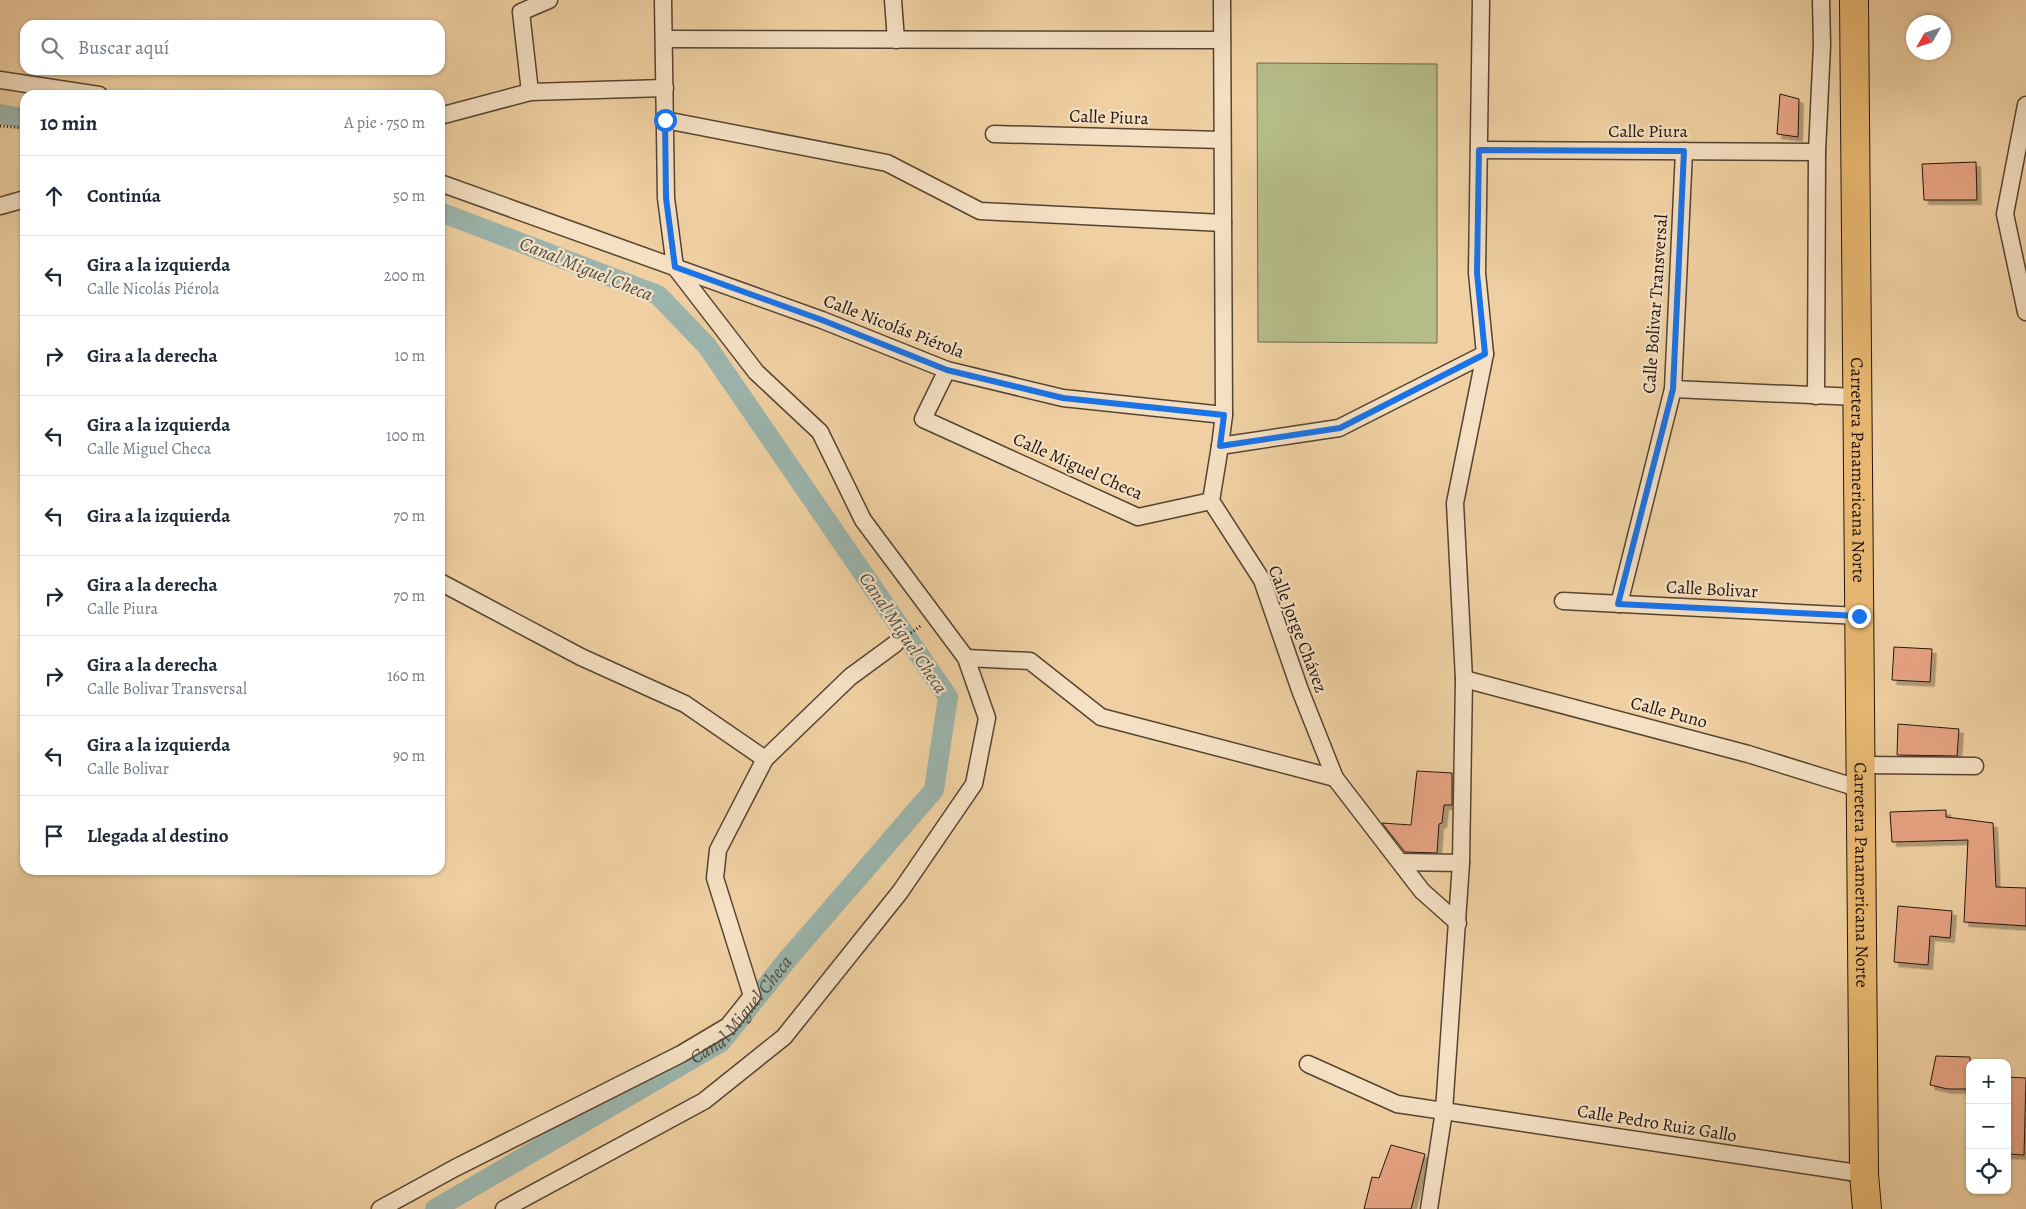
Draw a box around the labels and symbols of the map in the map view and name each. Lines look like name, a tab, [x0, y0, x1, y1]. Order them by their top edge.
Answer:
north arrow	[1906, 15, 1951, 60]
street label: Calle Piura	[1069, 104, 1150, 130]
route start	[654, 109, 677, 132]
street label: Calle Piura	[1608, 119, 1688, 143]
street label: Calle Bolivar Transversal	[1637, 213, 1673, 395]
water label: Canal Miguel Checa	[516, 230, 657, 308]
street label: Calle Nicolás Piérola	[820, 288, 968, 364]
street label: Carretera Panamericana Norte	[1845, 357, 1871, 583]
street label: Calle Miguel Checa	[1009, 427, 1147, 506]
street label: Calle Jorge Chávez	[1263, 562, 1333, 696]
water label: Canal Miguel Checa	[853, 567, 953, 699]
street label: Calle Bolivar	[1665, 575, 1759, 603]
route end	[1848, 605, 1871, 628]
street label: Calle Puno	[1628, 690, 1710, 734]
street label: Carretera Panamericana Norte	[1848, 762, 1874, 988]
water label: Canal Miguel Checa	[685, 950, 799, 1070]
street label: Calle Pedro Ruiz Gallo	[1575, 1099, 1739, 1147]

